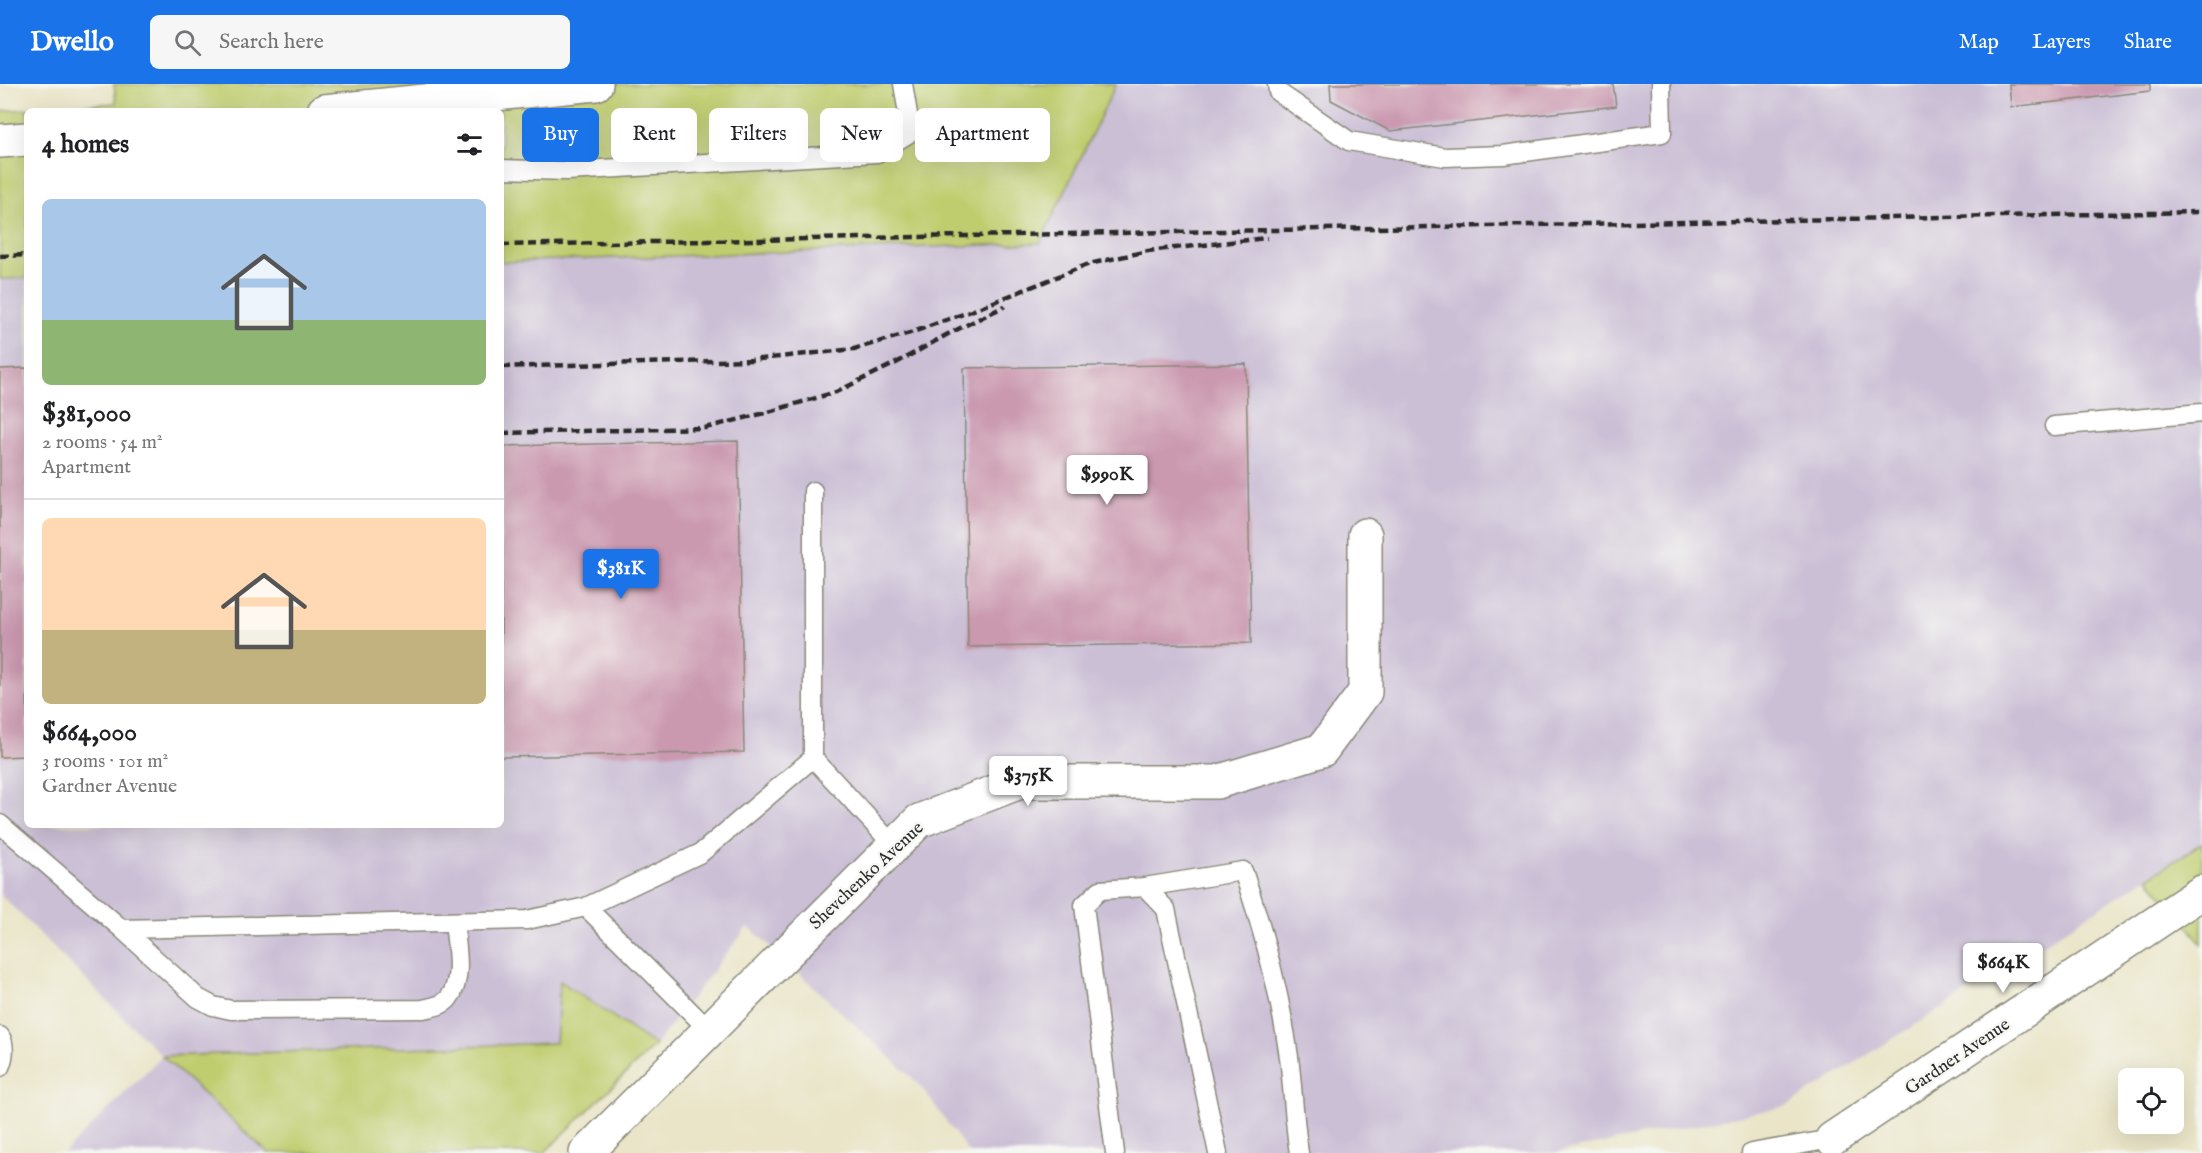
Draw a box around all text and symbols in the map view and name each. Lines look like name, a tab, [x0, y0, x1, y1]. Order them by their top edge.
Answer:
search box	[150, 15, 570, 69]
text: Dwello	[30, 25, 114, 60]
icon: search	[171, 26, 204, 59]
text: Search here	[219, 28, 324, 56]
text: Map	[1959, 29, 1999, 56]
text: Layers	[2032, 29, 2091, 56]
text: Share	[2124, 29, 2172, 56]
chip: Buy	[522, 108, 599, 162]
chip: Rent	[611, 108, 697, 162]
chip: Filters	[709, 108, 808, 162]
chip: New	[820, 108, 903, 162]
chip: Apartment	[915, 108, 1050, 162]
text: 4 homes	[42, 128, 129, 161]
icon: filters	[453, 128, 486, 161]
icon: home	[210, 238, 318, 346]
text: $381,000	[42, 397, 131, 430]
text: 2 rooms · 54 m²	[42, 430, 163, 455]
text: Apartment	[42, 455, 131, 480]
pin: $990K	[1065, 455, 1149, 506]
text: $990K	[1081, 462, 1133, 487]
pin: $381K	[579, 549, 663, 600]
text: $381K	[597, 556, 645, 581]
icon: home	[210, 557, 318, 665]
text: $664,000	[42, 716, 137, 749]
text: 3 rooms · 101 m²	[42, 749, 168, 774]
pin: $375K	[986, 756, 1070, 807]
text: $375K	[1003, 763, 1053, 788]
text: Gardner Avenue	[42, 774, 177, 799]
street label: Shevchenko Avenue	[805, 817, 929, 935]
pin: $664K	[1961, 943, 2045, 994]
text: $664K	[1977, 950, 2029, 975]
street label: Gardner Avenue	[1901, 1014, 2015, 1101]
map controls	[2118, 1068, 2184, 1134]
button: locate	[2118, 1068, 2184, 1134]

